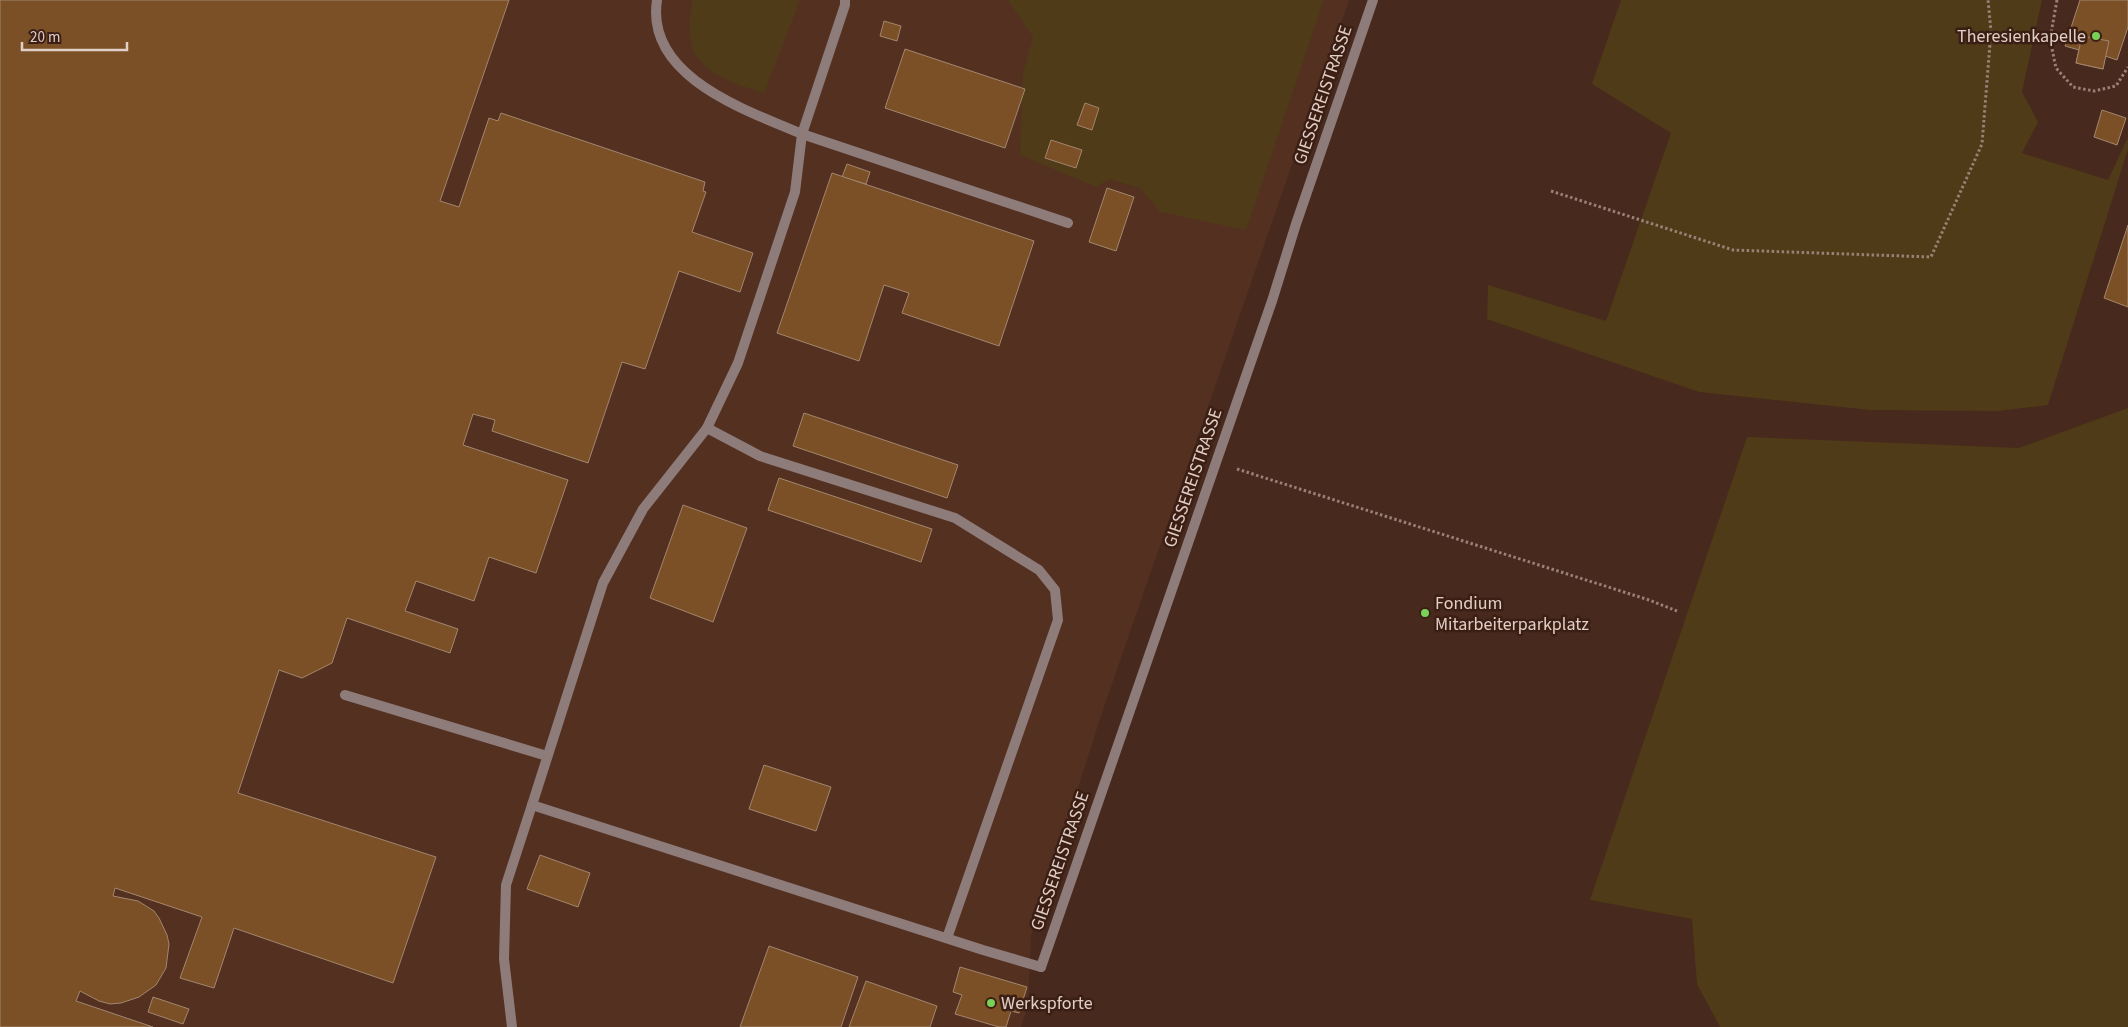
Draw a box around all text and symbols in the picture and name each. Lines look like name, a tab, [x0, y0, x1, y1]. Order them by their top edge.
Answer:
scale bar	[22, 20, 128, 52]
street label: GIESSEREISTRASSE	[1287, 22, 1359, 168]
place label: Theresienkapelle	[1957, 24, 2086, 49]
text: 20 m	[30, 27, 60, 48]
marker: Theresienkapelle	[2090, 30, 2102, 42]
street label: GIESSEREISTRASSE	[1157, 405, 1229, 551]
place label: Fondium Mitarbeiterparkplatz	[1435, 591, 1589, 637]
marker: Fondium Mitarbeiterparkplatz	[1419, 607, 1431, 619]
street label: GIESSEREISTRASSE	[1024, 788, 1096, 934]
place label: Werkspforte	[1001, 991, 1093, 1016]
marker: Werkspforte	[985, 997, 997, 1009]

